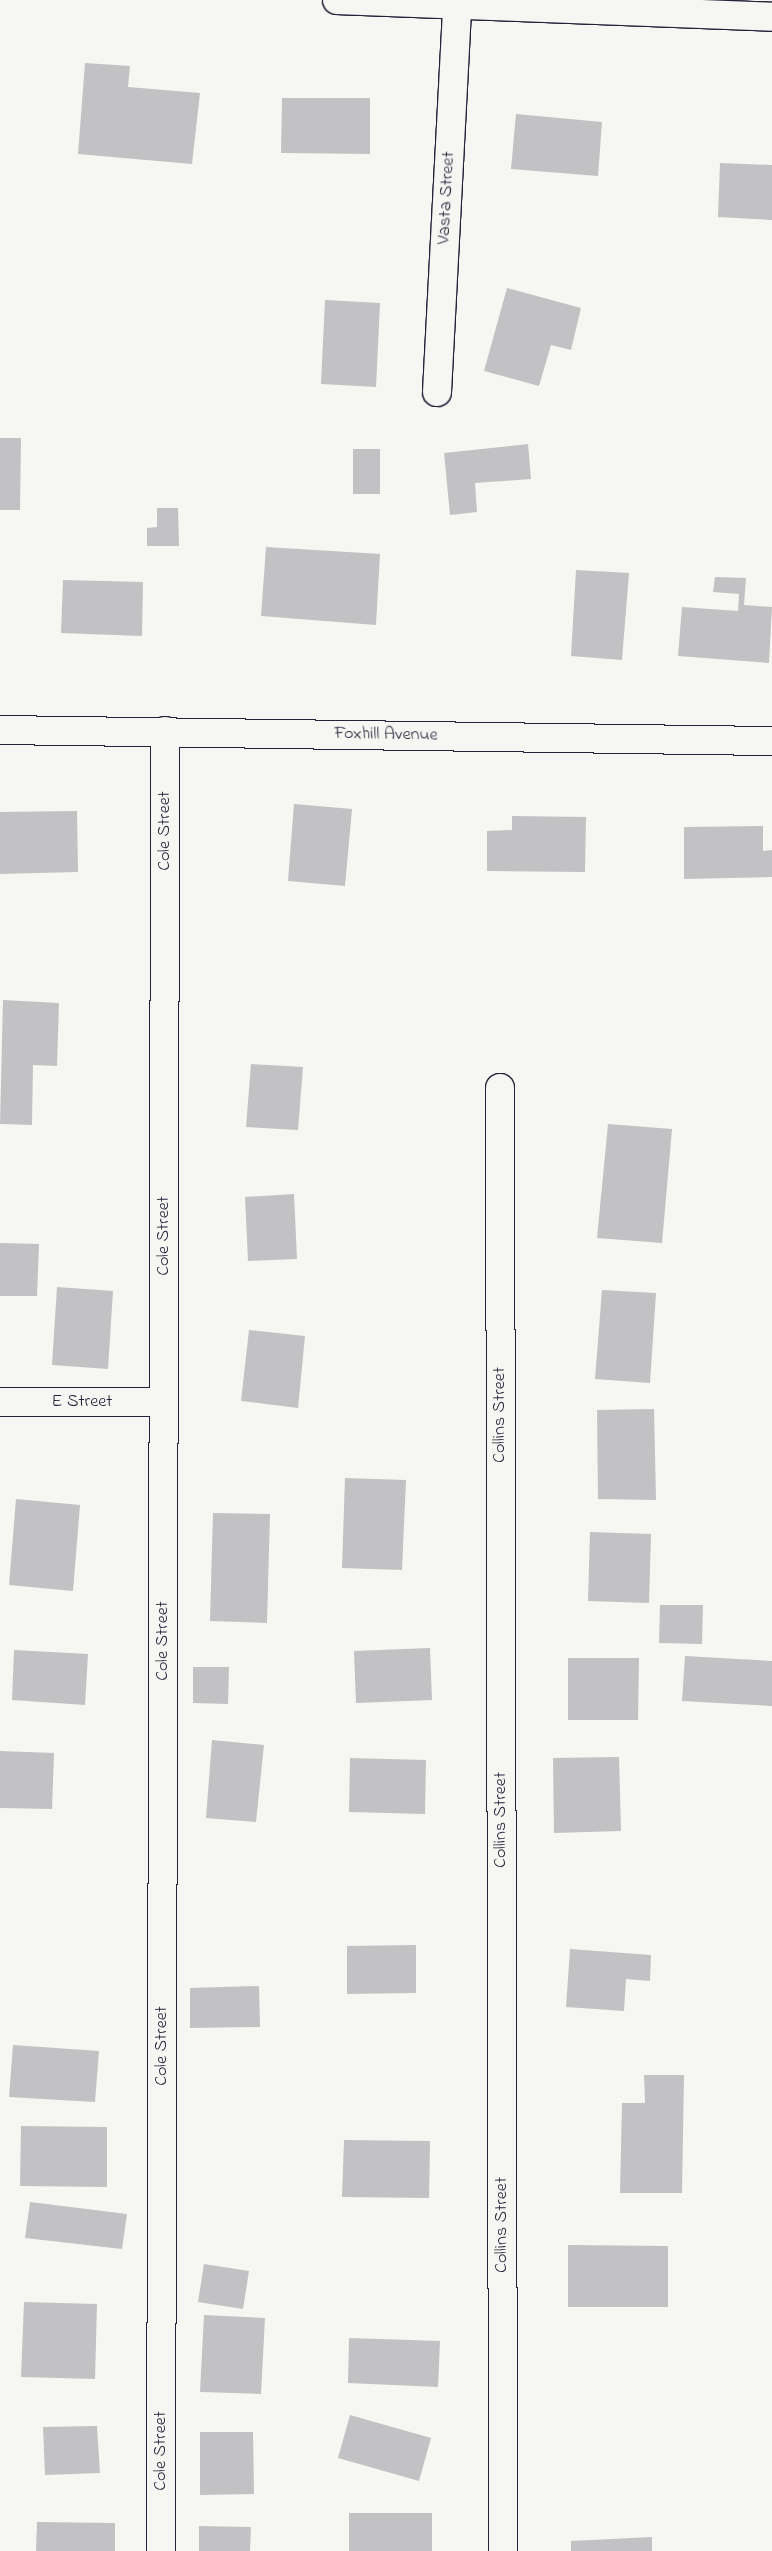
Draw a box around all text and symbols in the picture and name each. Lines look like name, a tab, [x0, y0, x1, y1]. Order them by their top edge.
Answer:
street label: Vasta Street	[434, 151, 460, 245]
street label: Foxhill Avenue	[334, 723, 438, 747]
street label: Cole Street	[154, 791, 176, 871]
street label: Cole Street	[153, 1196, 175, 1276]
street label: Collins Street	[489, 1367, 511, 1463]
street label: E Street	[52, 1391, 112, 1413]
street label: Cole Street	[152, 1601, 174, 1681]
street label: Collins Street	[490, 1772, 512, 1868]
street label: Cole Street	[151, 2006, 173, 2086]
street label: Collins Street	[491, 2177, 513, 2273]
street label: Cole Street	[150, 2411, 172, 2491]

